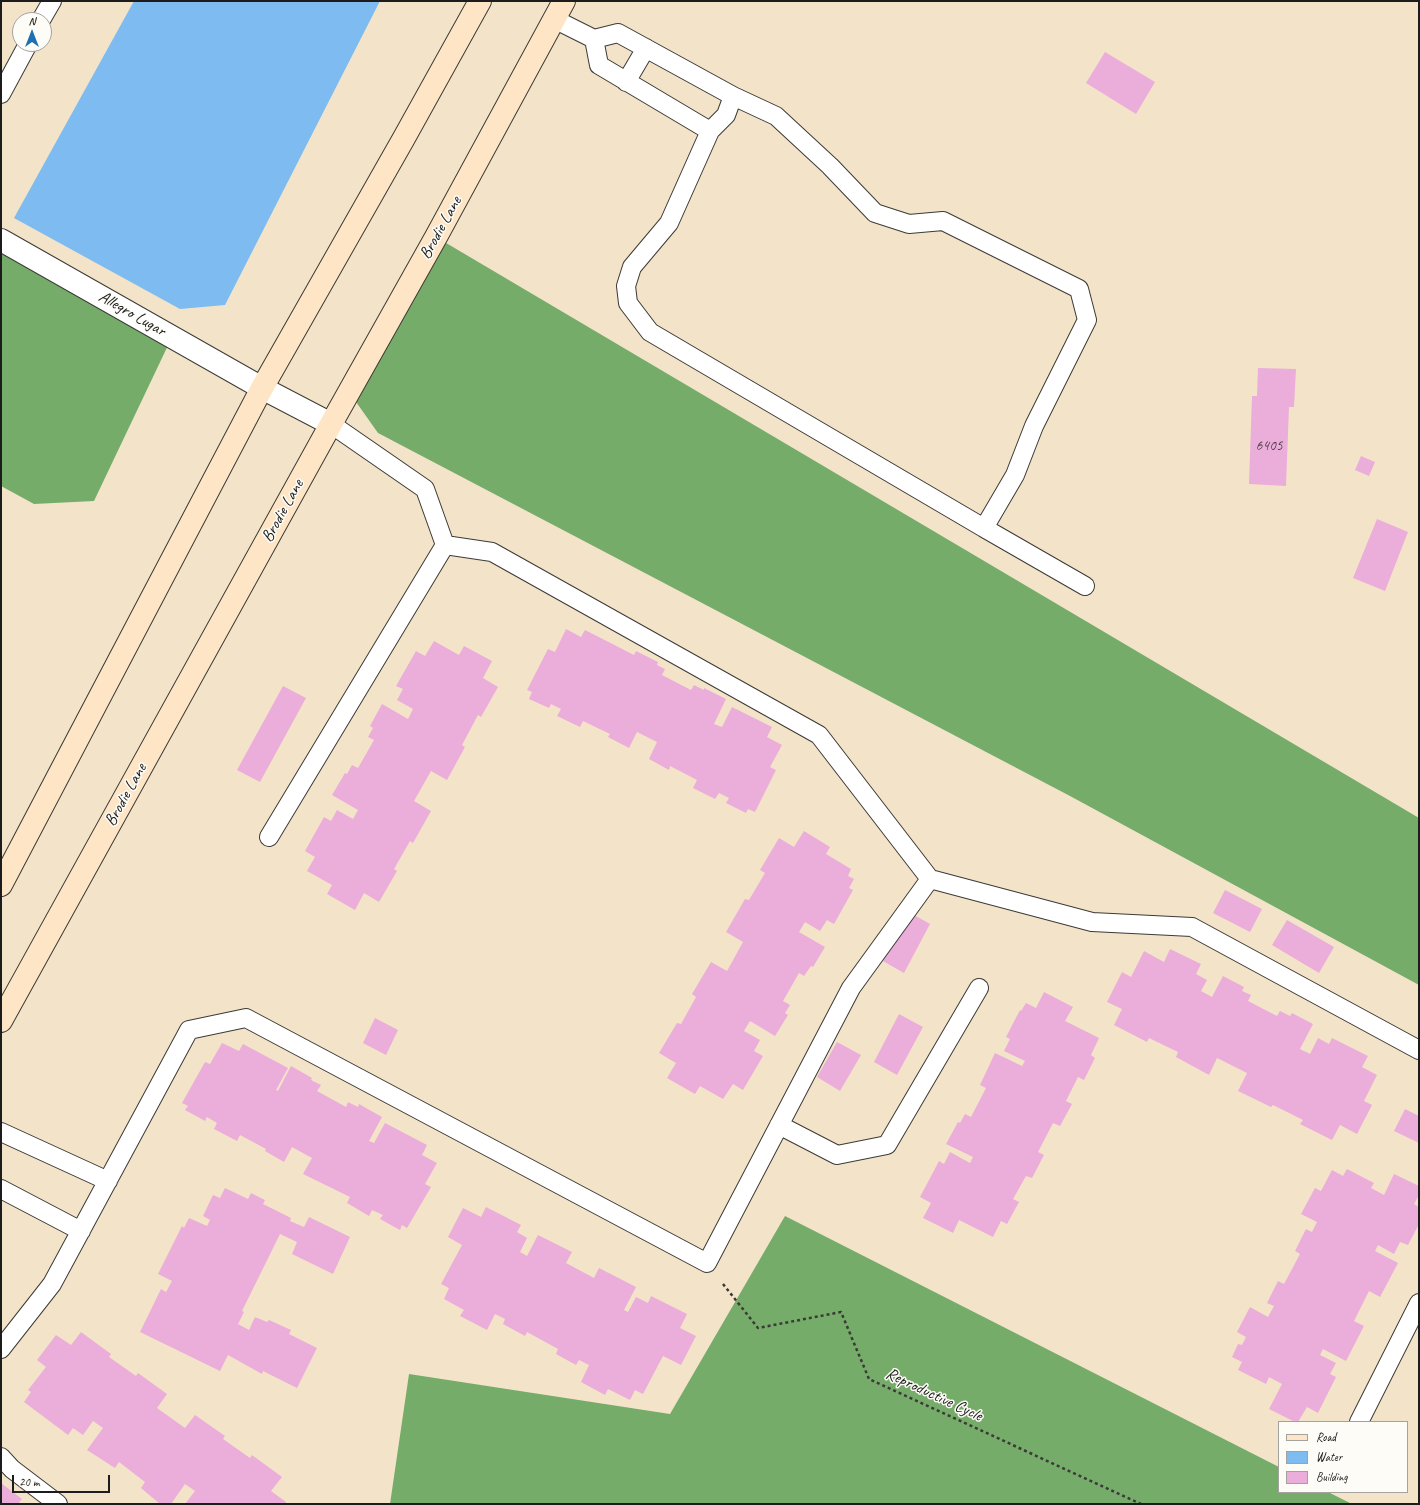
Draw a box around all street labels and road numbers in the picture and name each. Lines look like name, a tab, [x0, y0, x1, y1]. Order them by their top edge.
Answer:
street label: Brodie Lane	[416, 193, 466, 263]
street label: Allegro Lugar	[95, 287, 169, 341]
street label: Brodie Lane	[258, 476, 308, 546]
street label: Brodie Lane	[101, 760, 151, 830]
street label: Reproductive Cycle	[882, 1364, 986, 1426]

